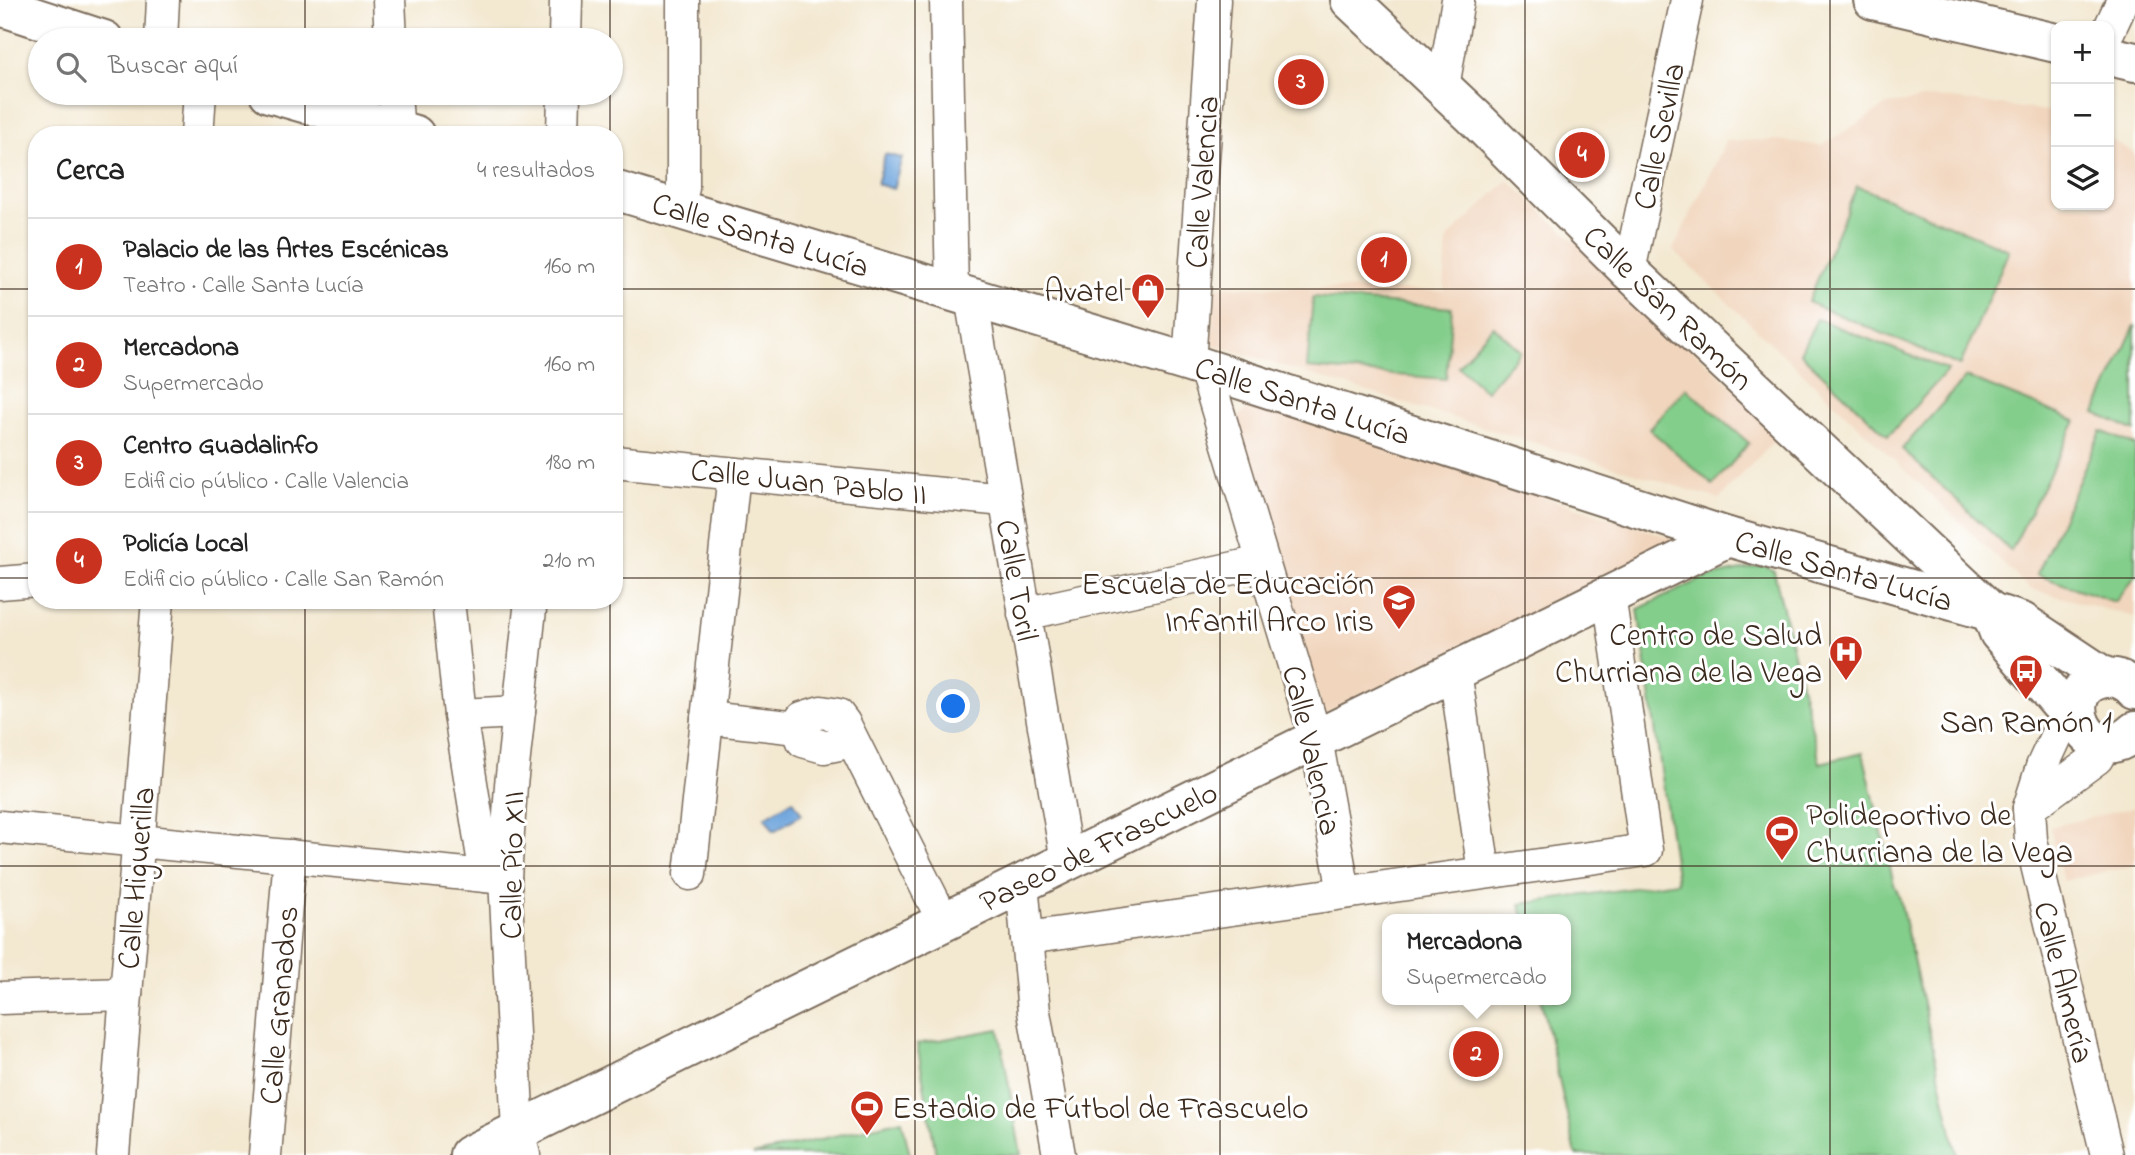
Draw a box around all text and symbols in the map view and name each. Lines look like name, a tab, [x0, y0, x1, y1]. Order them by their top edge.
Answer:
map controls	[2051, 21, 2114, 210]
button: +	[2051, 21, 2114, 84]
search box	[28, 28, 623, 105]
icon: search	[52, 48, 90, 86]
text: Buscar aquí	[108, 48, 238, 86]
pin: 3	[1278, 56, 1324, 108]
street label: Calle Sevilla	[1623, 59, 1700, 214]
button: −	[2051, 84, 2114, 147]
street label: Calle Valencia	[1175, 94, 1234, 270]
pin: 4	[1559, 129, 1605, 181]
button: layers	[2051, 147, 2114, 210]
text: Cerca	[56, 150, 125, 194]
text: 4 resultados	[477, 155, 595, 188]
street label: Calle Santa Lucía	[646, 182, 874, 293]
street label: Calle San Ramón	[1570, 216, 1763, 403]
text: Palacio de las Artes Escénicas	[123, 232, 449, 270]
pin: 1	[1361, 234, 1407, 286]
text: 1	[75, 251, 83, 284]
text: 160 m	[544, 251, 595, 284]
text: Teatro · Calle Santa Lucía	[123, 270, 364, 303]
place label: Avatel	[1044, 270, 1124, 317]
shop icon: Avatel	[1129, 271, 1167, 320]
text: Mercadona	[123, 330, 239, 368]
street label: Calle Santa Lucía	[1188, 346, 1416, 460]
text: 2	[73, 349, 85, 382]
text: 160 m	[544, 349, 595, 382]
text: Supermercado	[123, 368, 264, 401]
text: Centro Guadalinfo	[123, 428, 318, 466]
text: 3	[74, 447, 84, 480]
text: 180 m	[546, 447, 595, 480]
street label: Calle Juan Pablo II	[688, 449, 929, 520]
text: Edificio público · Calle Valencia	[123, 466, 409, 499]
street label: Calle Toril	[981, 516, 1048, 645]
street label: Calle Santa Lucía	[1728, 520, 1958, 627]
text: Policía Local	[123, 526, 248, 564]
text: 4	[74, 545, 84, 578]
text: 210 m	[543, 545, 595, 578]
place label: Escuela de Educación Infantil Arco Iris	[1081, 563, 1374, 647]
text: Edificio público · Calle San Ramón	[123, 564, 444, 597]
school or university icon: Escuela de Educación Infantil Arco Iris	[1380, 582, 1418, 631]
place label: Centro de Salud Churriana de la Vega	[1555, 614, 1822, 698]
hospital icon: Centro de Salud Churriana de la Vega	[1827, 633, 1865, 682]
bus stop icon: San Ramón 1	[2007, 652, 2045, 701]
street label: Calle Valencia	[1267, 661, 1352, 840]
your location	[936, 689, 970, 723]
place label: San Ramón 1	[1940, 701, 2112, 748]
street label: Paseo de Frascuelo	[972, 771, 1227, 927]
street label: Calle Higuerilla	[107, 785, 170, 971]
street label: Calle Pío XII	[490, 790, 539, 940]
place label: Polideportivo de Churriana de la Vega	[1806, 794, 2073, 878]
sports icon: Polideportivo de Churriana de la Vega	[1763, 813, 1801, 862]
street label: Calle Almería	[2019, 897, 2104, 1069]
street label: Calle Granados	[249, 904, 314, 1107]
popup	[1382, 914, 1571, 1005]
text: Mercadona	[1406, 924, 1522, 962]
text: Supermercado	[1406, 962, 1547, 995]
pin: 2	[1453, 1028, 1499, 1080]
place label: Estadio de Fútbol de Frascuelo	[892, 1087, 1309, 1134]
sports icon: Estadio de Fútbol de Frascuelo	[848, 1088, 886, 1137]

